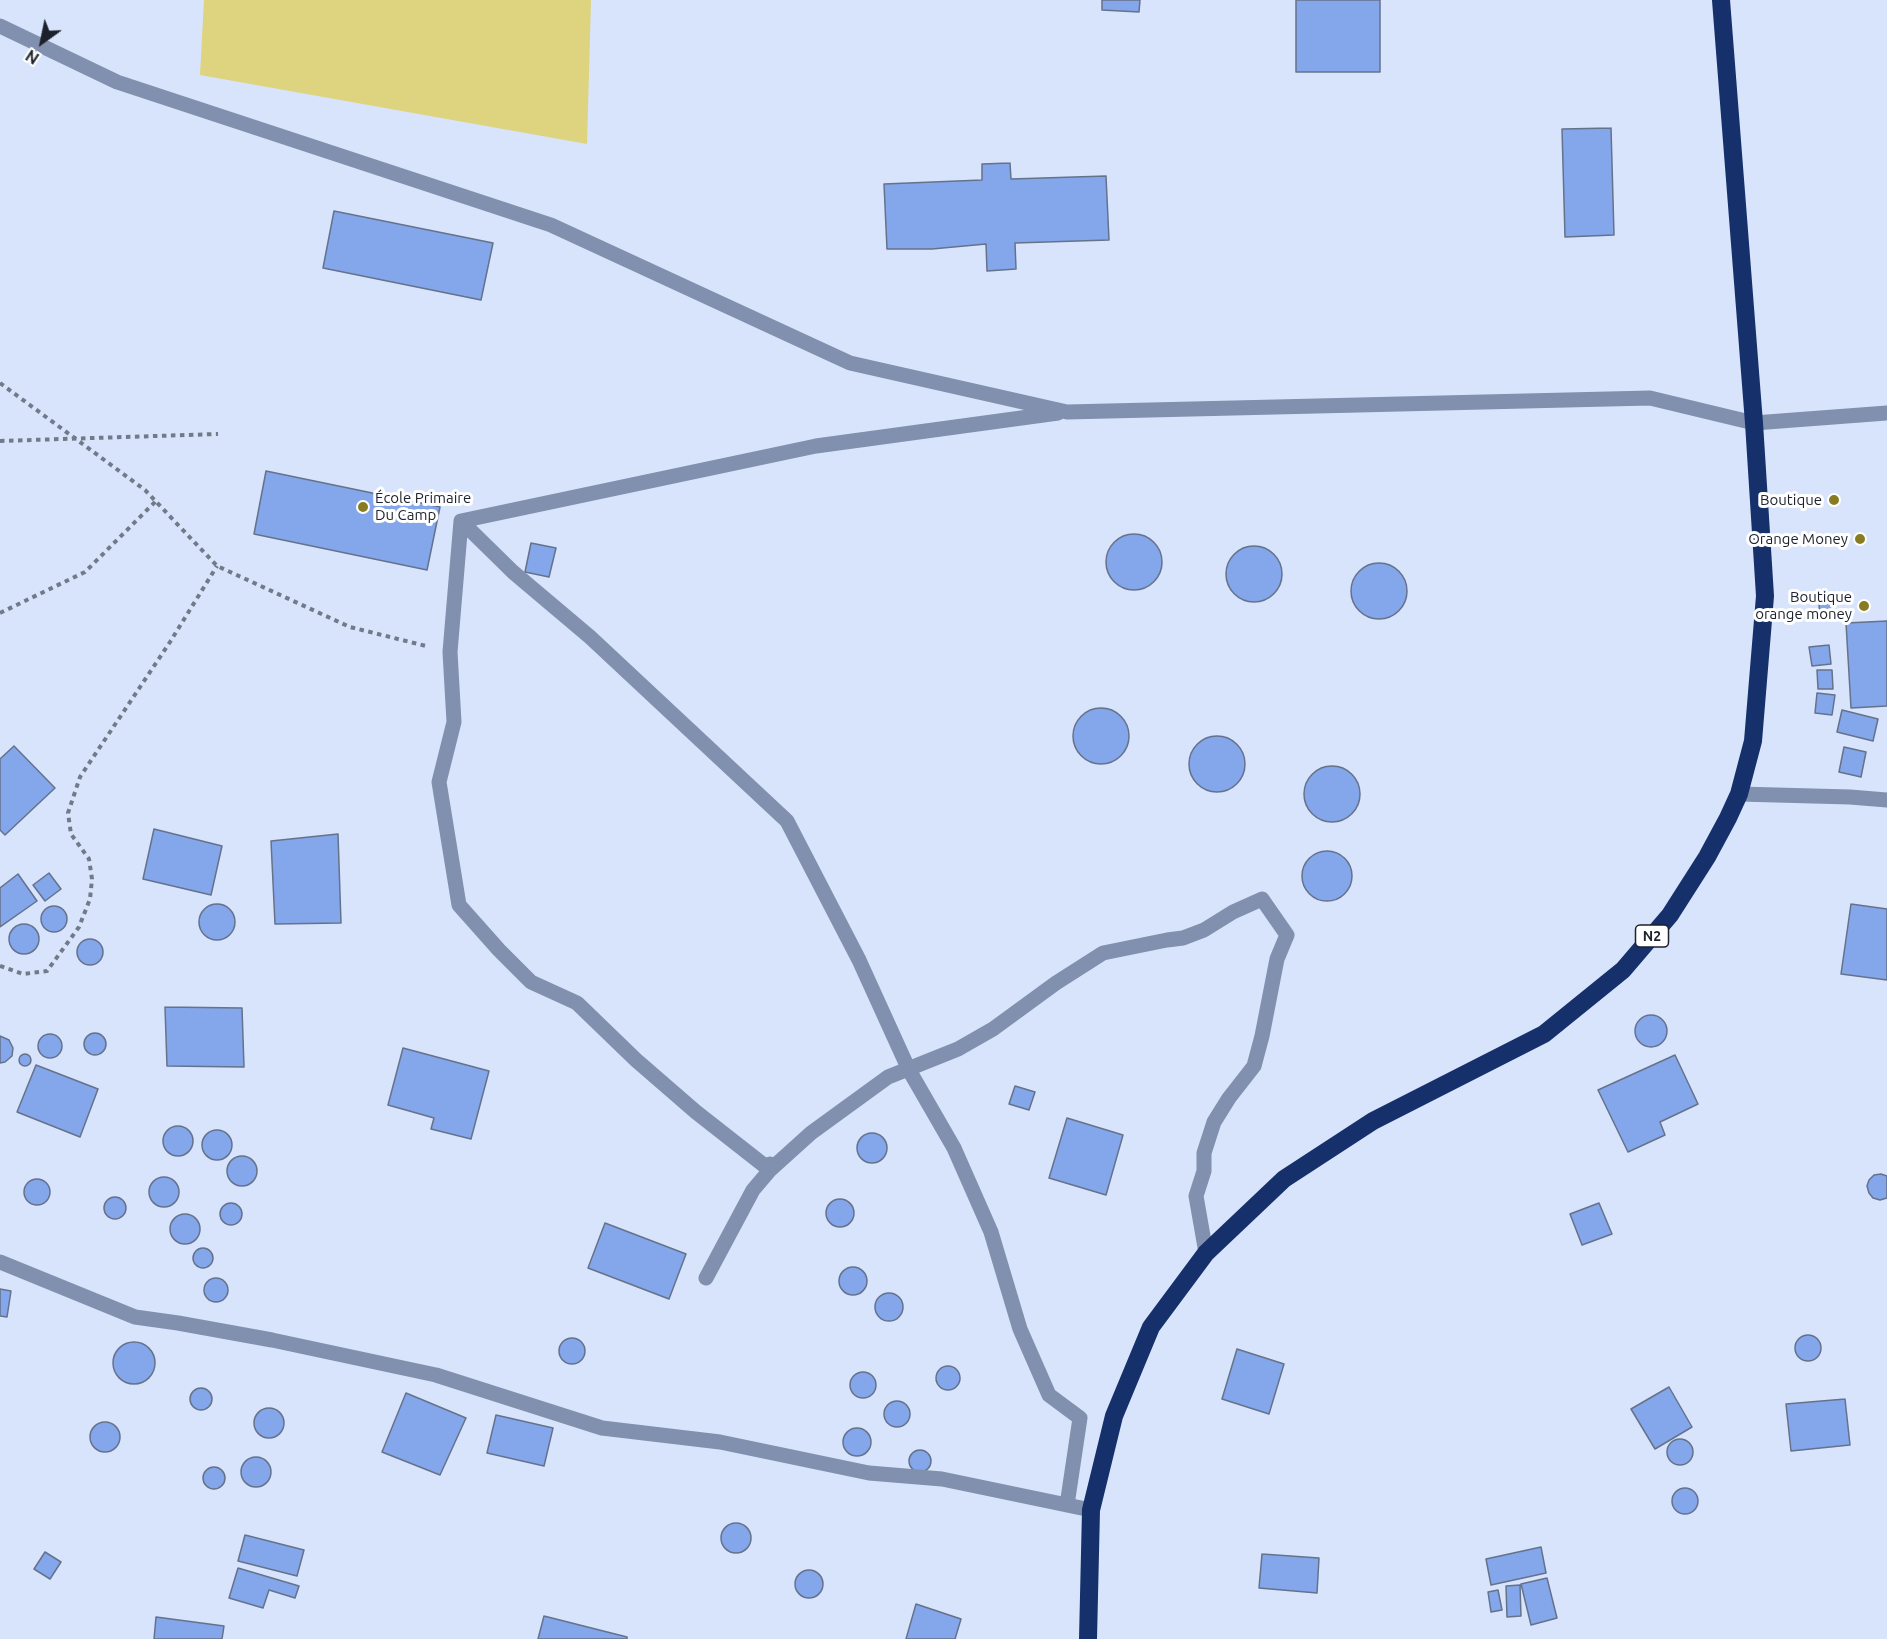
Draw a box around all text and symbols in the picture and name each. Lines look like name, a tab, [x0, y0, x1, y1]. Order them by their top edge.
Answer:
north arrow	[12, 12, 72, 72]
text: N	[22, 46, 42, 68]
place label: École Primaire Du Camp	[375, 489, 471, 524]
place label: Boutique	[1760, 491, 1822, 509]
marker: Boutique	[1827, 493, 1841, 507]
marker: École Primaire Du Camp	[356, 500, 370, 514]
place label: Orange Money	[1748, 530, 1848, 548]
marker: Orange Money	[1853, 532, 1867, 546]
place label: Boutique orange money	[1755, 588, 1852, 623]
marker: Boutique orange money	[1857, 599, 1871, 613]
road number: N2	[1636, 925, 1668, 947]

